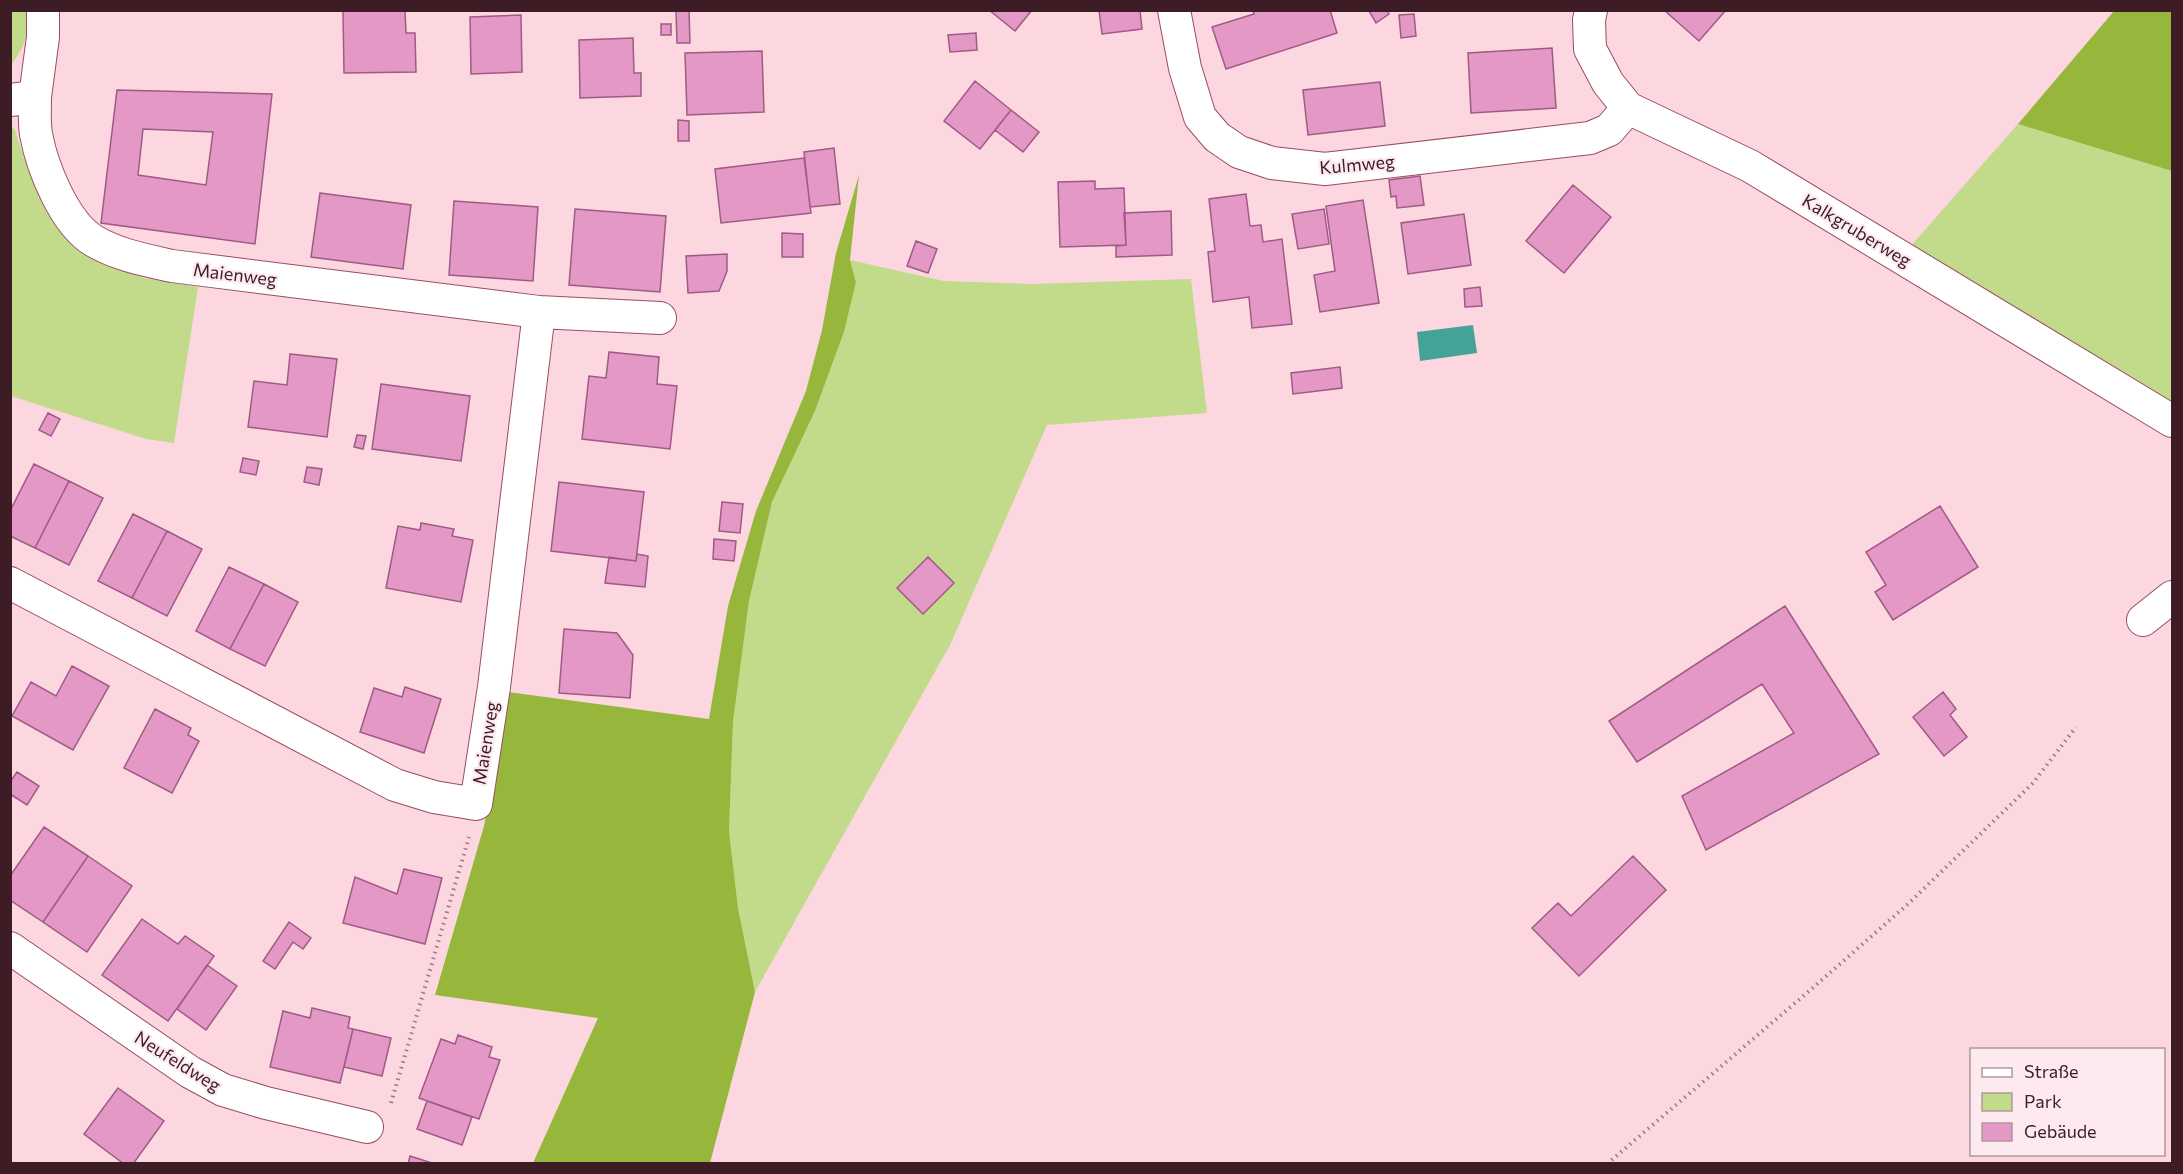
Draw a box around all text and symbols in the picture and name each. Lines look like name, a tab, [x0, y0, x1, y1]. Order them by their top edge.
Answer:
street label: Kulmweg	[1319, 150, 1396, 178]
street label: Kalkgruberweg	[1798, 189, 1916, 271]
street label: Maienweg	[192, 258, 278, 290]
street label: Maienweg	[468, 700, 502, 786]
street label: Neufeldweg	[131, 1026, 225, 1096]
legend	[1970, 1048, 2165, 1156]
text: Straße	[2024, 1060, 2079, 1082]
text: Park	[2024, 1090, 2062, 1112]
text: Gebäude	[2024, 1120, 2097, 1142]

